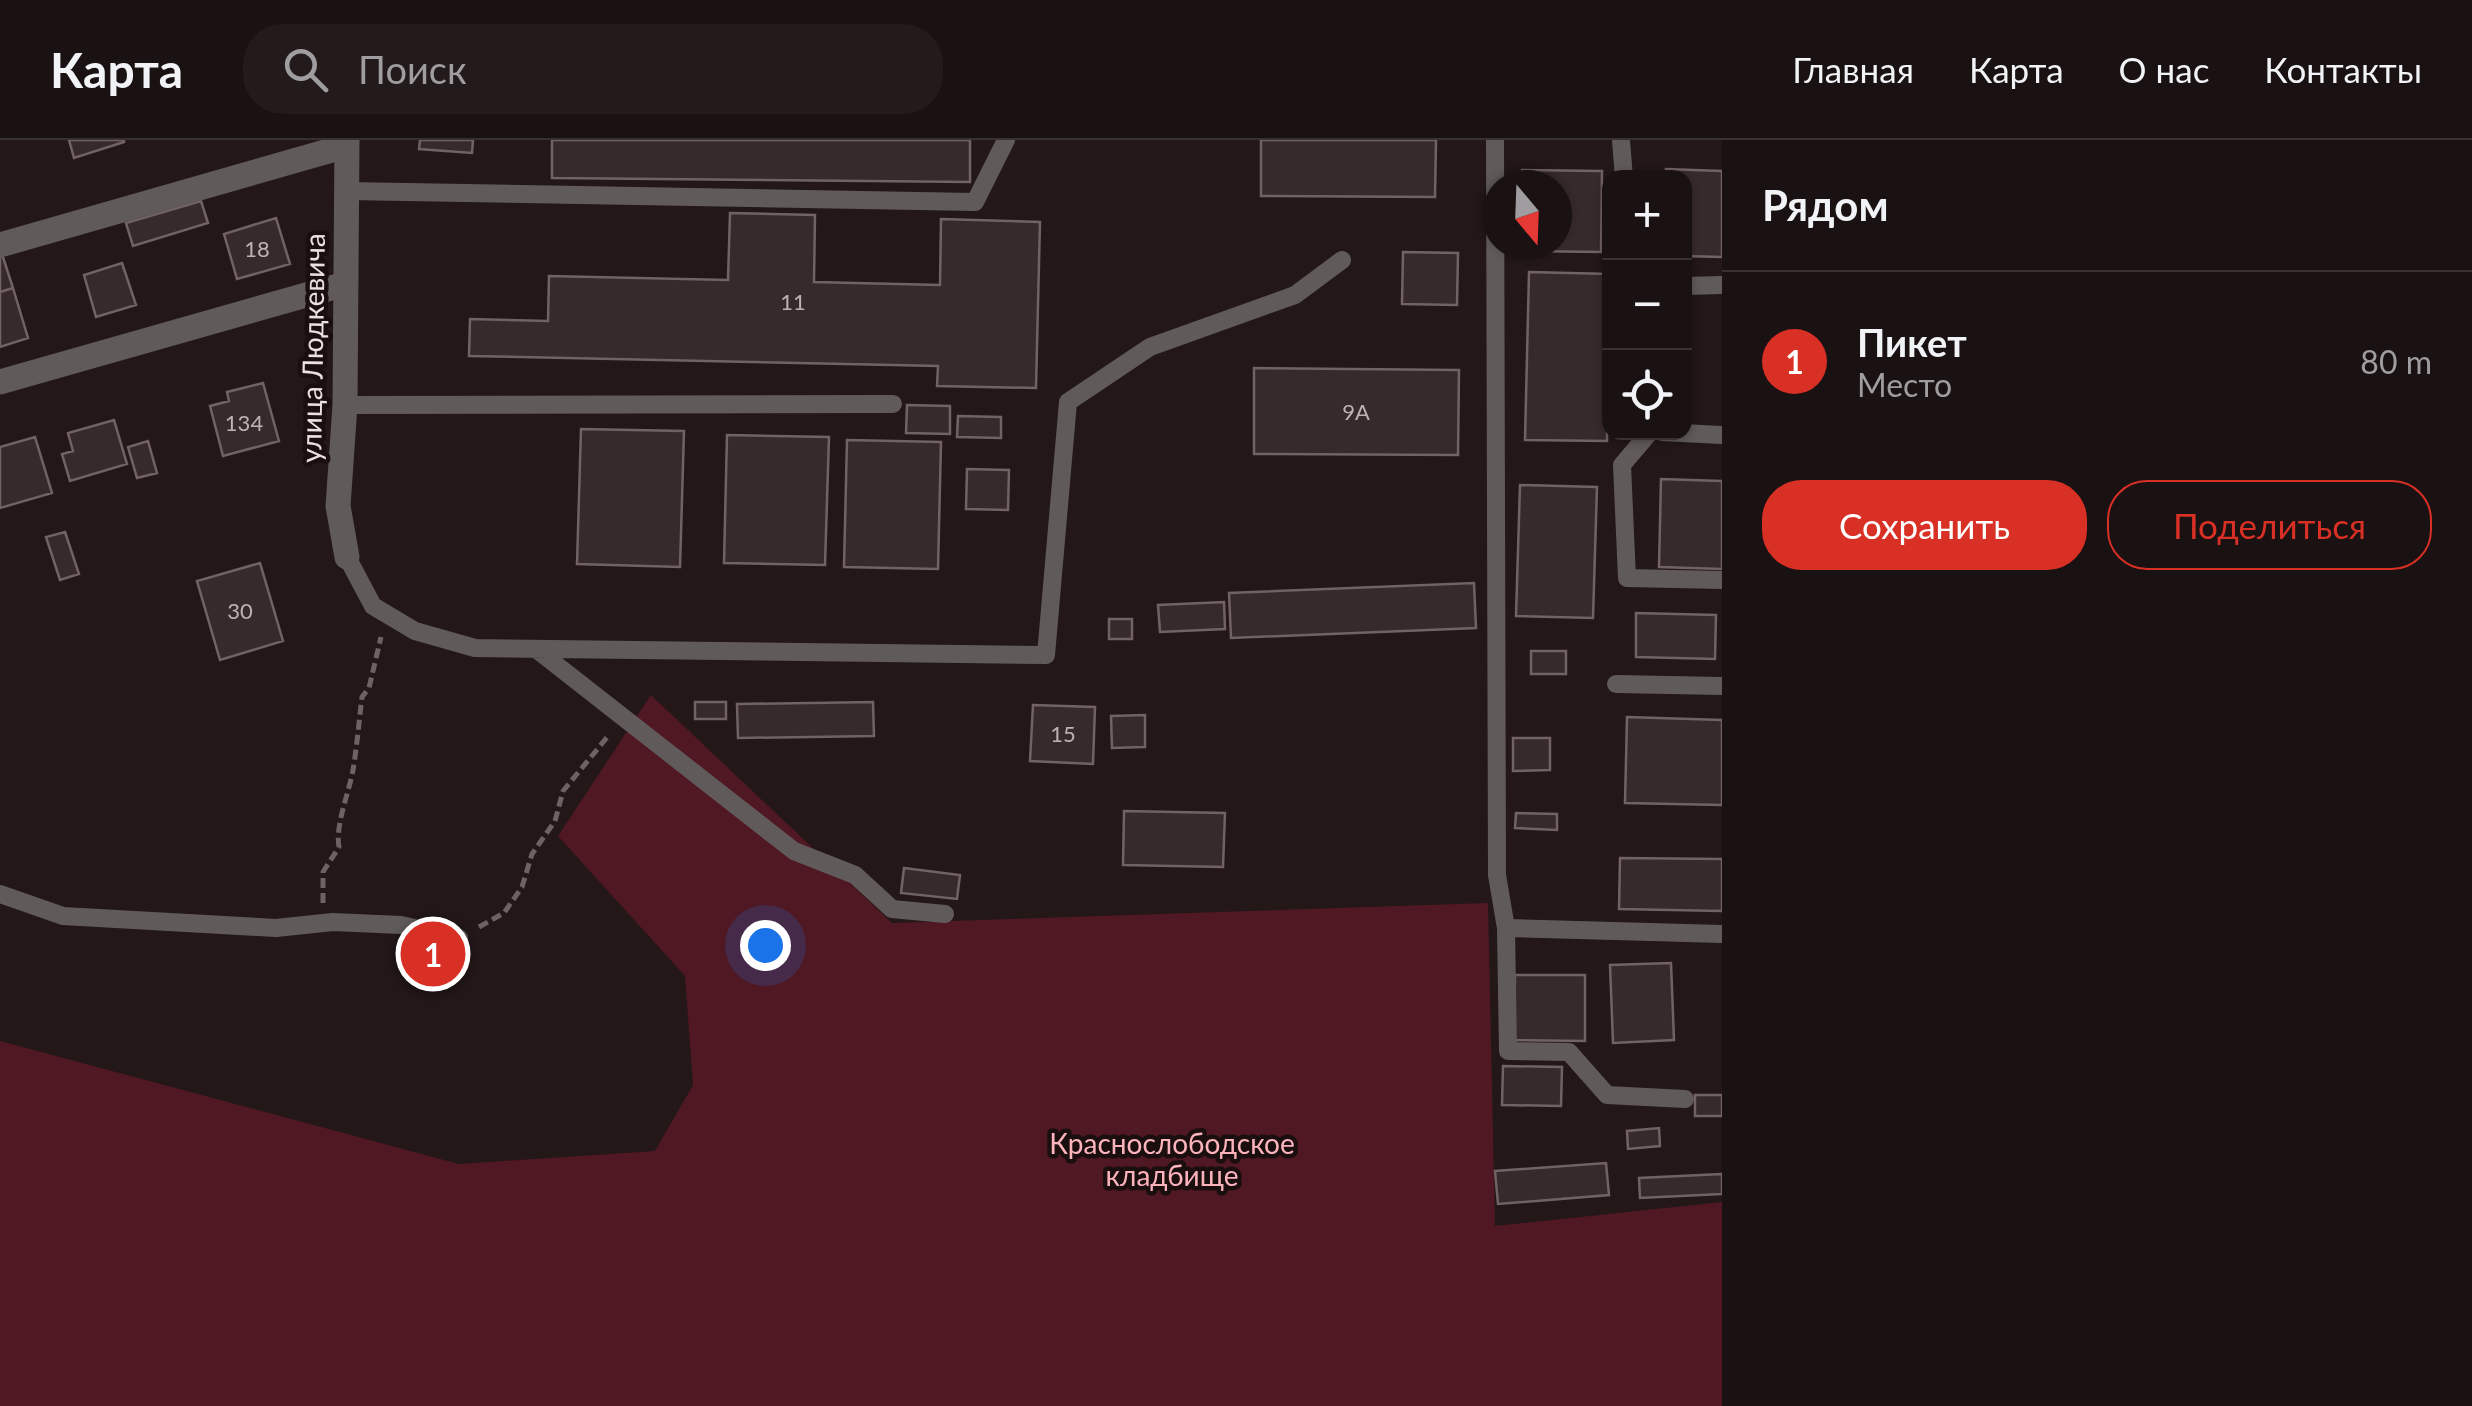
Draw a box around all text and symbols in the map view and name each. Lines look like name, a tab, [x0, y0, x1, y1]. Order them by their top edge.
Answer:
search box	[243, 24, 943, 114]
text: Карта	[50, 41, 183, 98]
icon: search	[278, 42, 333, 97]
text: Поиск	[358, 46, 467, 92]
text: Главная	[1792, 48, 1914, 90]
text: Карта	[1969, 48, 2064, 90]
text: О нас	[2119, 48, 2209, 90]
text: Контакты	[2264, 48, 2422, 90]
north arrow	[1482, 170, 1572, 260]
map controls	[1602, 170, 1692, 440]
button: +	[1602, 170, 1692, 260]
text: Рядом	[1762, 180, 1889, 230]
street label: улица Людкевича	[293, 233, 331, 463]
house number: 18	[244, 235, 270, 262]
button: −	[1602, 260, 1692, 350]
house number: 11	[780, 288, 806, 315]
text: Пикет	[1857, 319, 1967, 365]
text: 1	[1785, 342, 1804, 381]
text: 80 m	[2360, 342, 2432, 381]
button: locate	[1602, 350, 1692, 440]
text: Место	[1857, 365, 1952, 404]
house number: 9А	[1342, 398, 1370, 425]
house number: 134	[225, 409, 263, 436]
button: Сохранить	[1762, 480, 2087, 570]
button: Поделиться	[2107, 480, 2432, 570]
house number: 30	[227, 597, 253, 624]
house number: 15	[1050, 720, 1076, 747]
pin: 1	[400, 916, 466, 992]
your location	[740, 920, 791, 971]
park label: Краснослободское кладбище	[1049, 1126, 1295, 1192]

